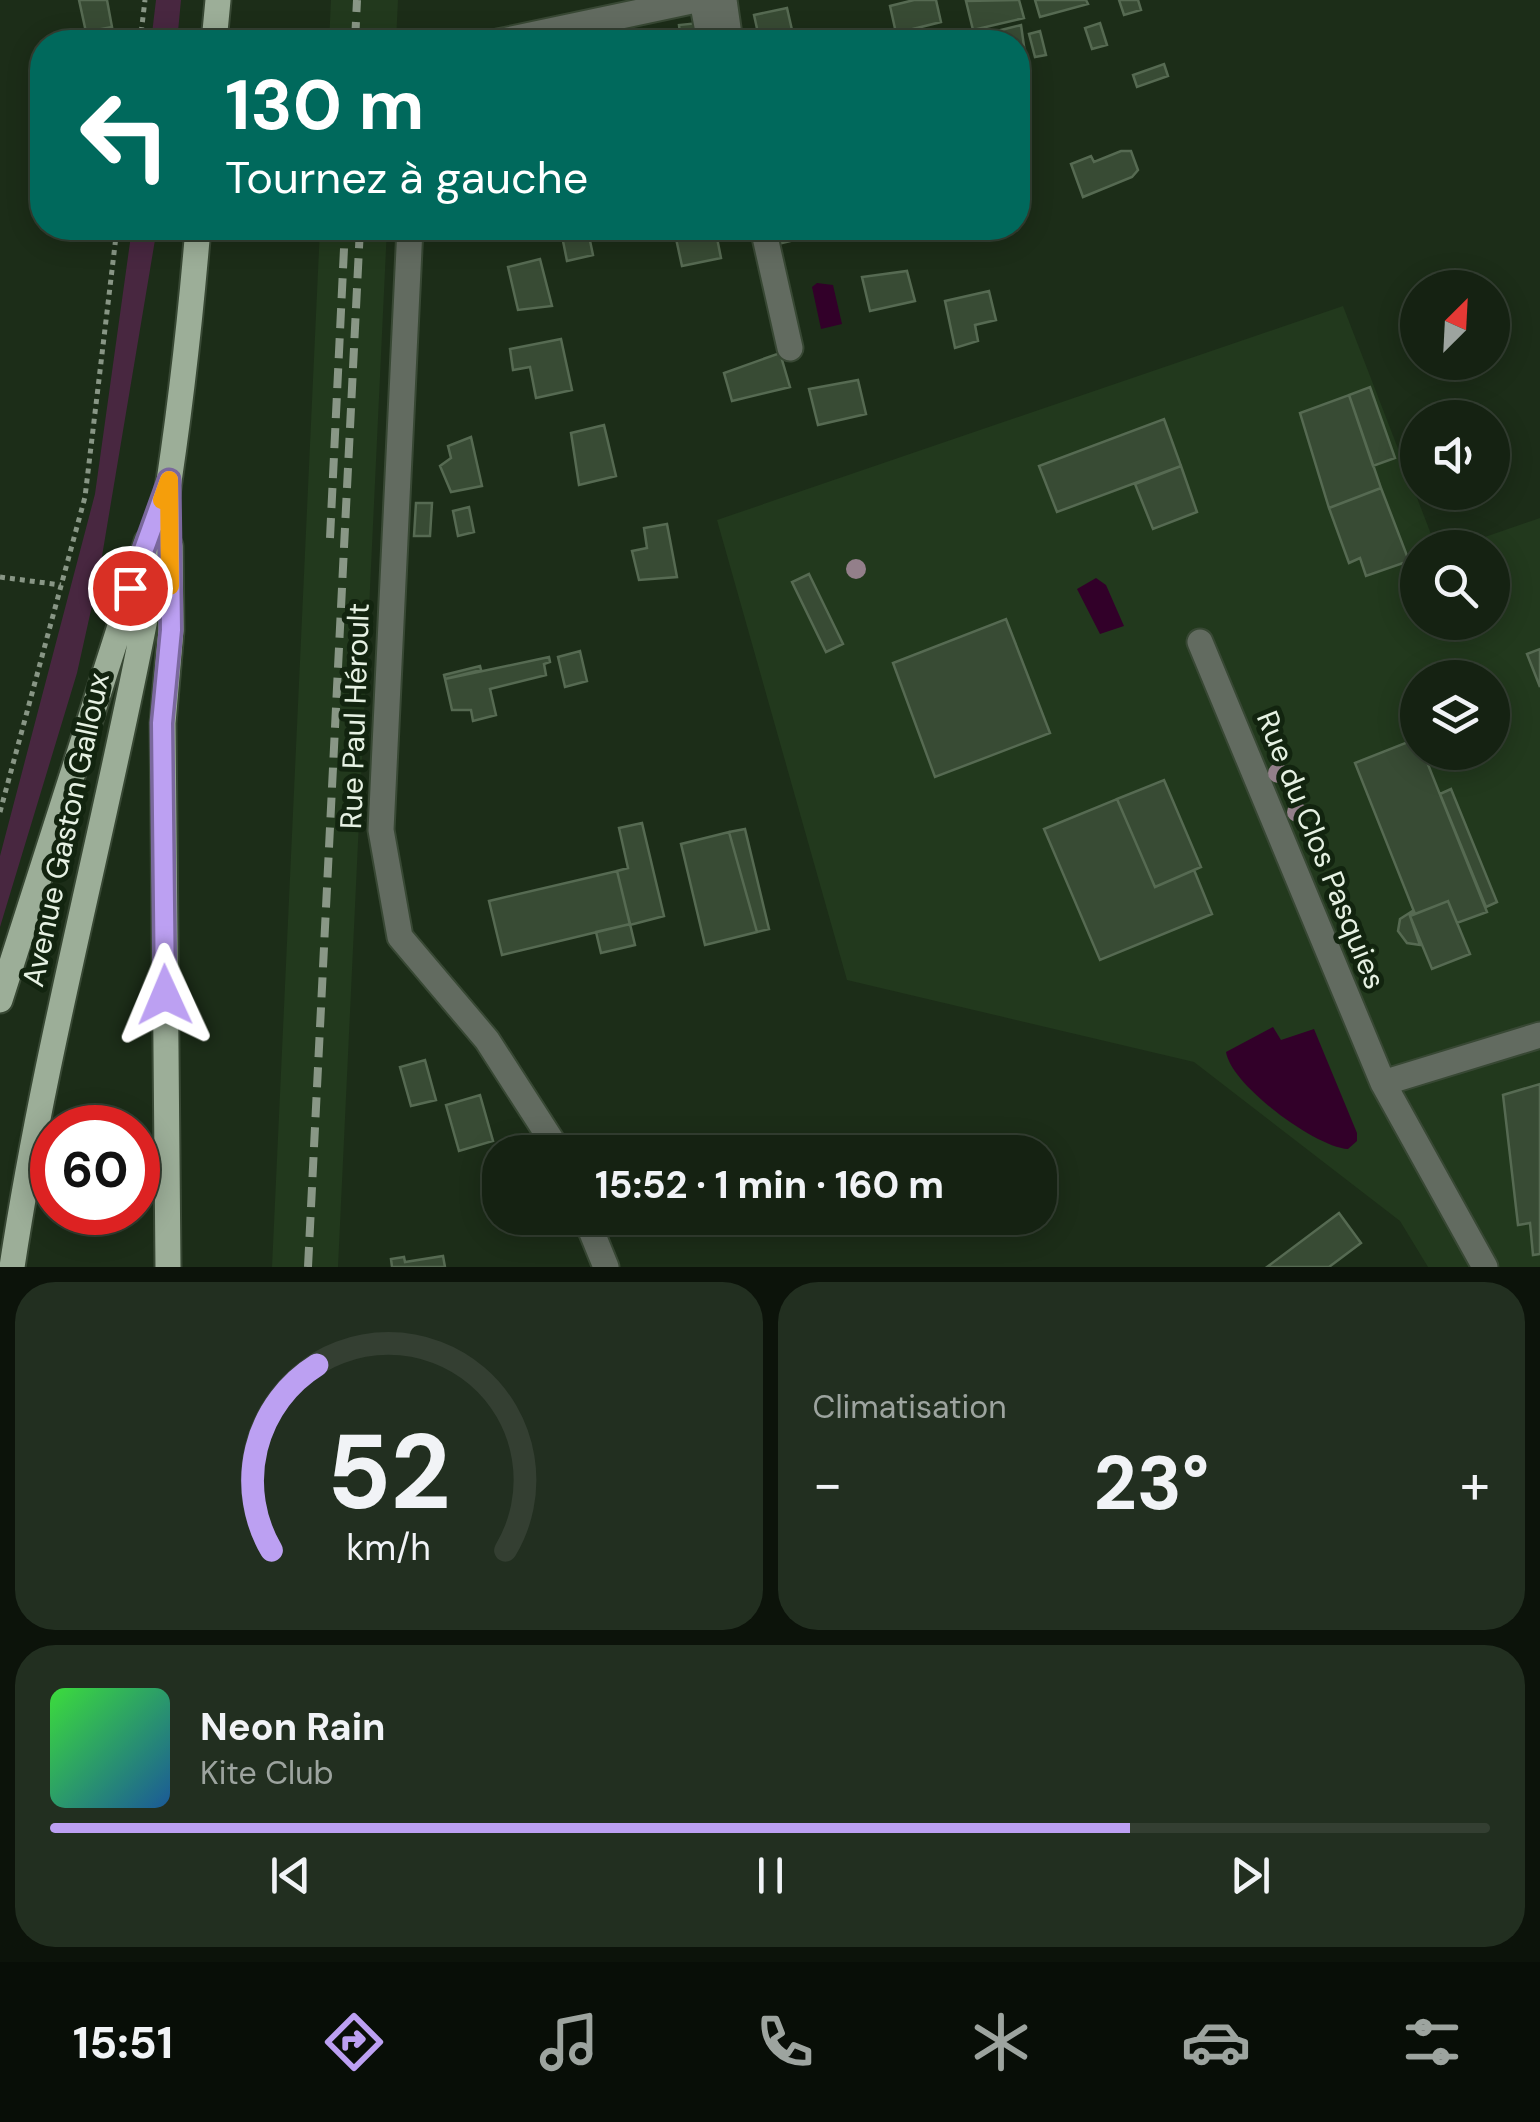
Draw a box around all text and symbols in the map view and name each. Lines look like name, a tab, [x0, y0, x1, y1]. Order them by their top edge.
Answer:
text: 130 m	[225, 60, 424, 151]
icon: left	[60, 70, 190, 200]
text: Tournez à gauche	[225, 148, 588, 207]
north arrow	[1400, 270, 1510, 380]
map controls	[1400, 270, 1510, 770]
button: sound	[1400, 400, 1510, 510]
button: search	[1400, 530, 1510, 640]
pin	[88, 546, 173, 631]
icon: arrive	[103, 561, 158, 616]
street label: Rue Paul Héroult	[331, 602, 378, 830]
button: layers	[1400, 660, 1510, 770]
street label: Avenue Gaston Galloux	[13, 669, 118, 990]
street label: Rue du Clos Pasquies	[1248, 705, 1395, 995]
position arrow	[113, 943, 217, 1047]
speed limit sign: 60	[30, 1105, 160, 1235]
text: 15:52 · 1 min · 160 m	[595, 1160, 944, 1210]
text: Climatisation	[813, 1386, 1007, 1428]
text: 52	[327, 1405, 451, 1540]
text: 23°	[1093, 1435, 1209, 1532]
text: −	[813, 1448, 843, 1520]
text: +	[1460, 1448, 1490, 1520]
text: km/h	[347, 1525, 431, 1571]
text: Neon Rain	[200, 1702, 385, 1752]
text: Kite Club	[200, 1752, 334, 1794]
icon: previous	[263, 1848, 318, 1903]
icon: pause	[743, 1848, 798, 1903]
icon: next	[1223, 1848, 1278, 1903]
icon: directions	[319, 2007, 389, 2077]
icon: music	[534, 2007, 604, 2077]
icon: phone	[750, 2007, 820, 2077]
icon: climate	[966, 2007, 1036, 2077]
icon: car	[1181, 2007, 1251, 2077]
icon: filters	[1397, 2007, 1467, 2077]
text: 15:51	[73, 2013, 173, 2072]

